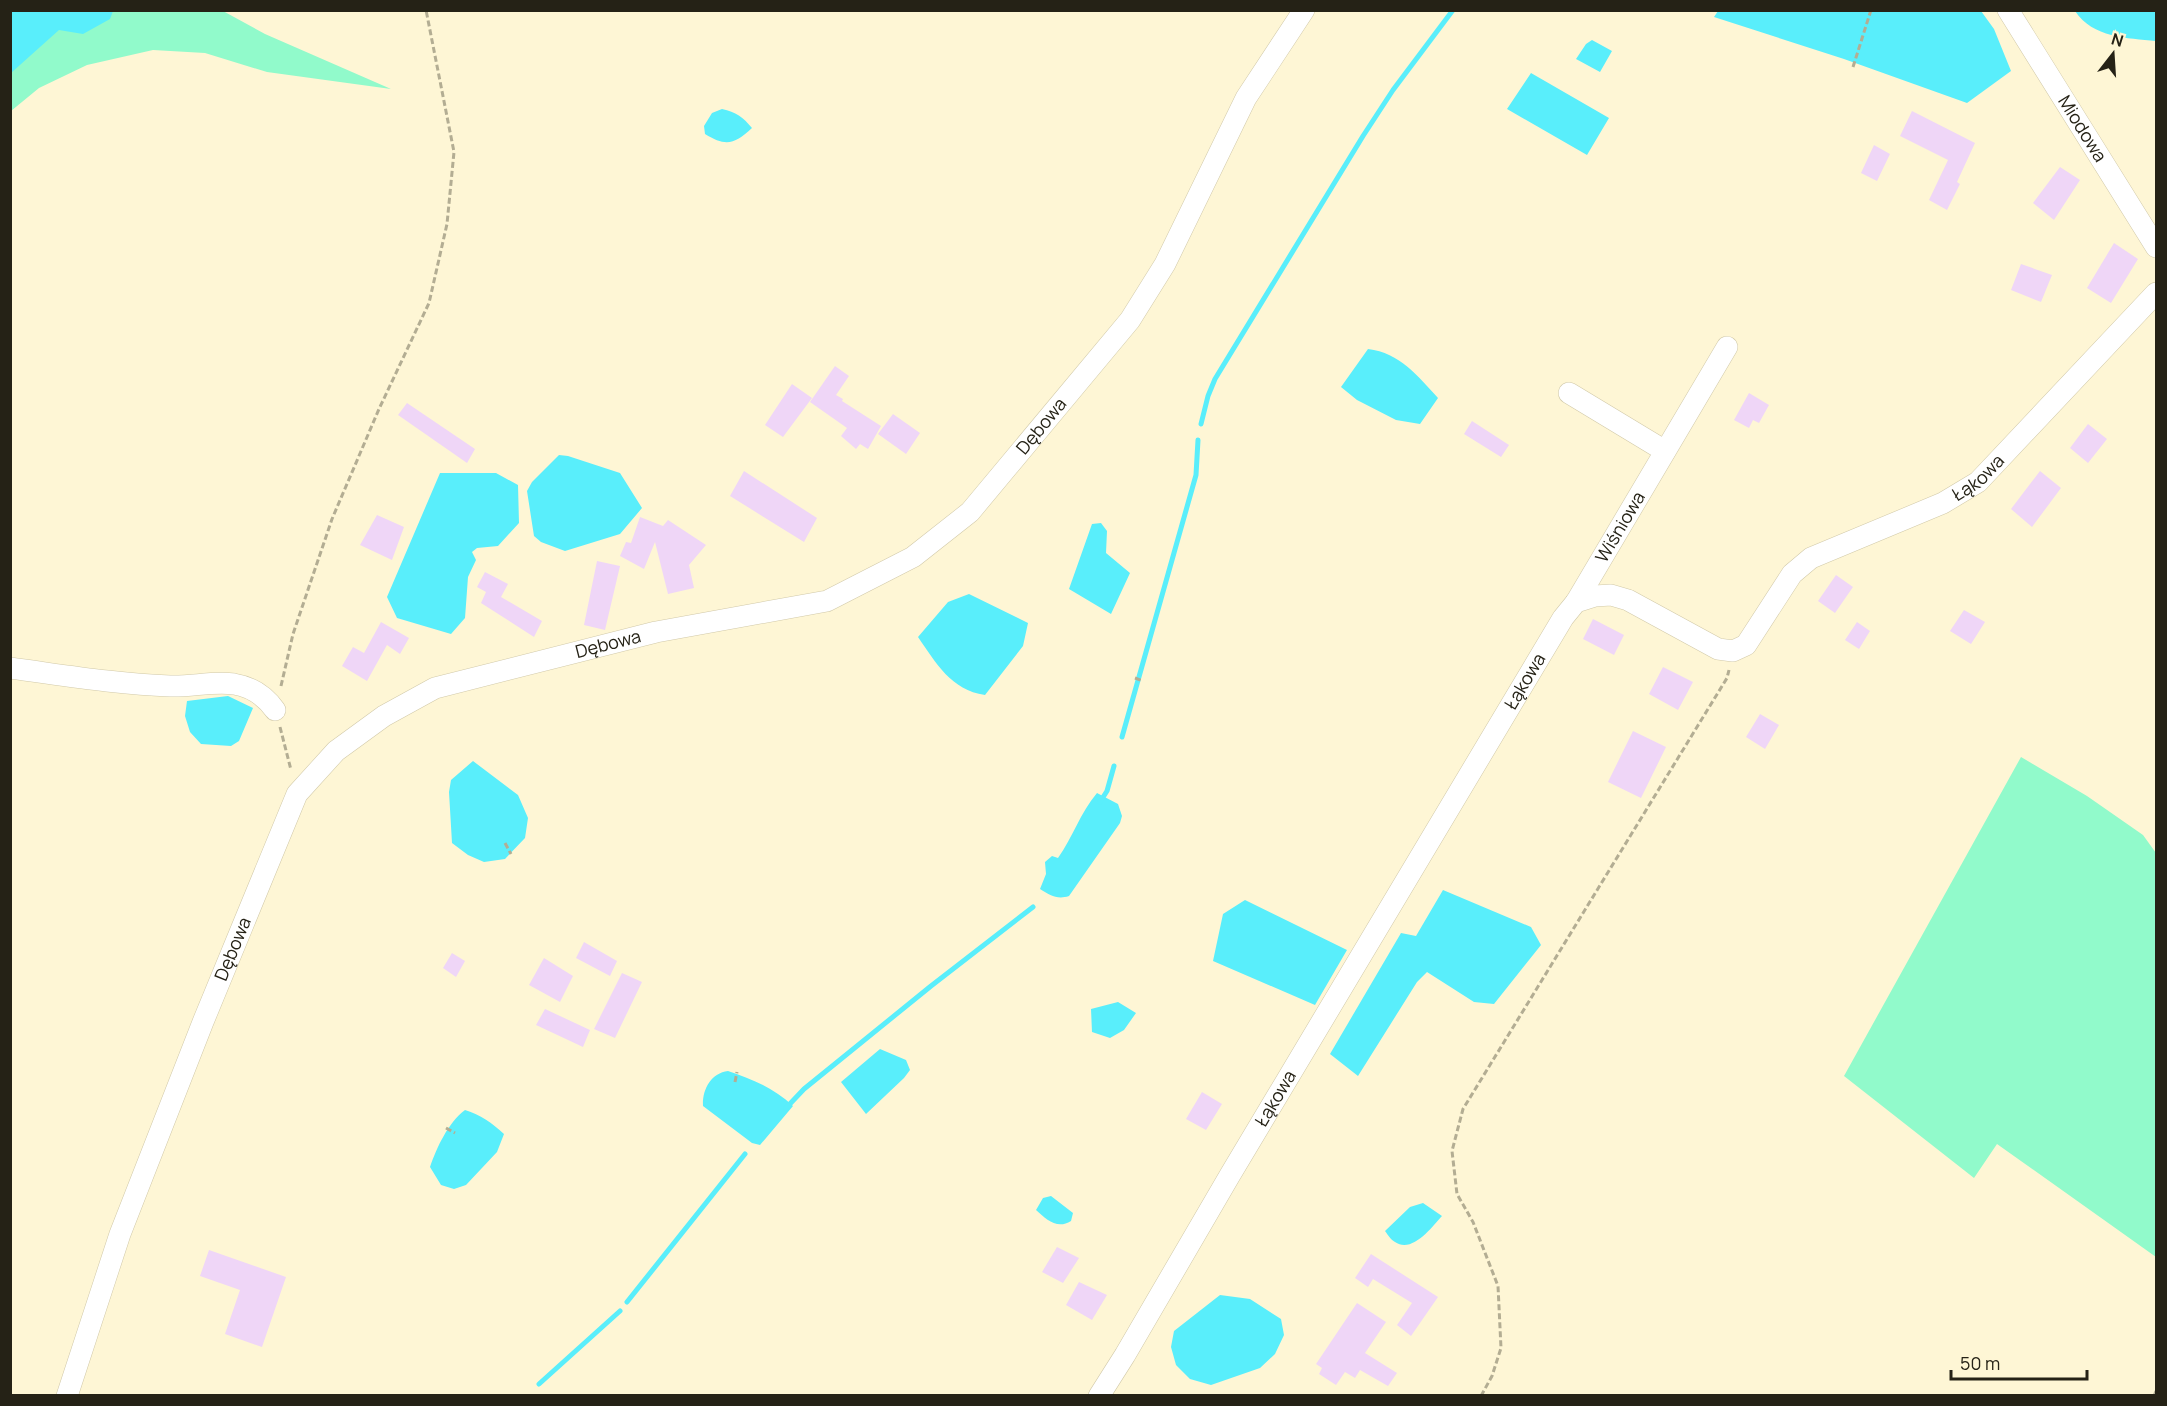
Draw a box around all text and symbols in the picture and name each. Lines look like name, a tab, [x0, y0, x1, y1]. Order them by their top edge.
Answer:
north arrow	[2083, 24, 2143, 84]
text: N	[2109, 27, 2126, 52]
street label: Miodowa	[2053, 90, 2113, 166]
street label: Dębowa	[1010, 392, 1071, 459]
street label: Łąkowa	[1947, 449, 2009, 506]
street label: Wiśniowa	[1589, 487, 1650, 567]
street label: Dębowa	[573, 623, 643, 663]
street label: Łąkowa	[1498, 648, 1550, 714]
street label: Dębowa	[208, 913, 256, 984]
street label: Łąkowa	[1249, 1065, 1301, 1131]
scale bar	[1951, 1343, 2088, 1381]
text: 50 m	[1960, 1351, 2000, 1375]

